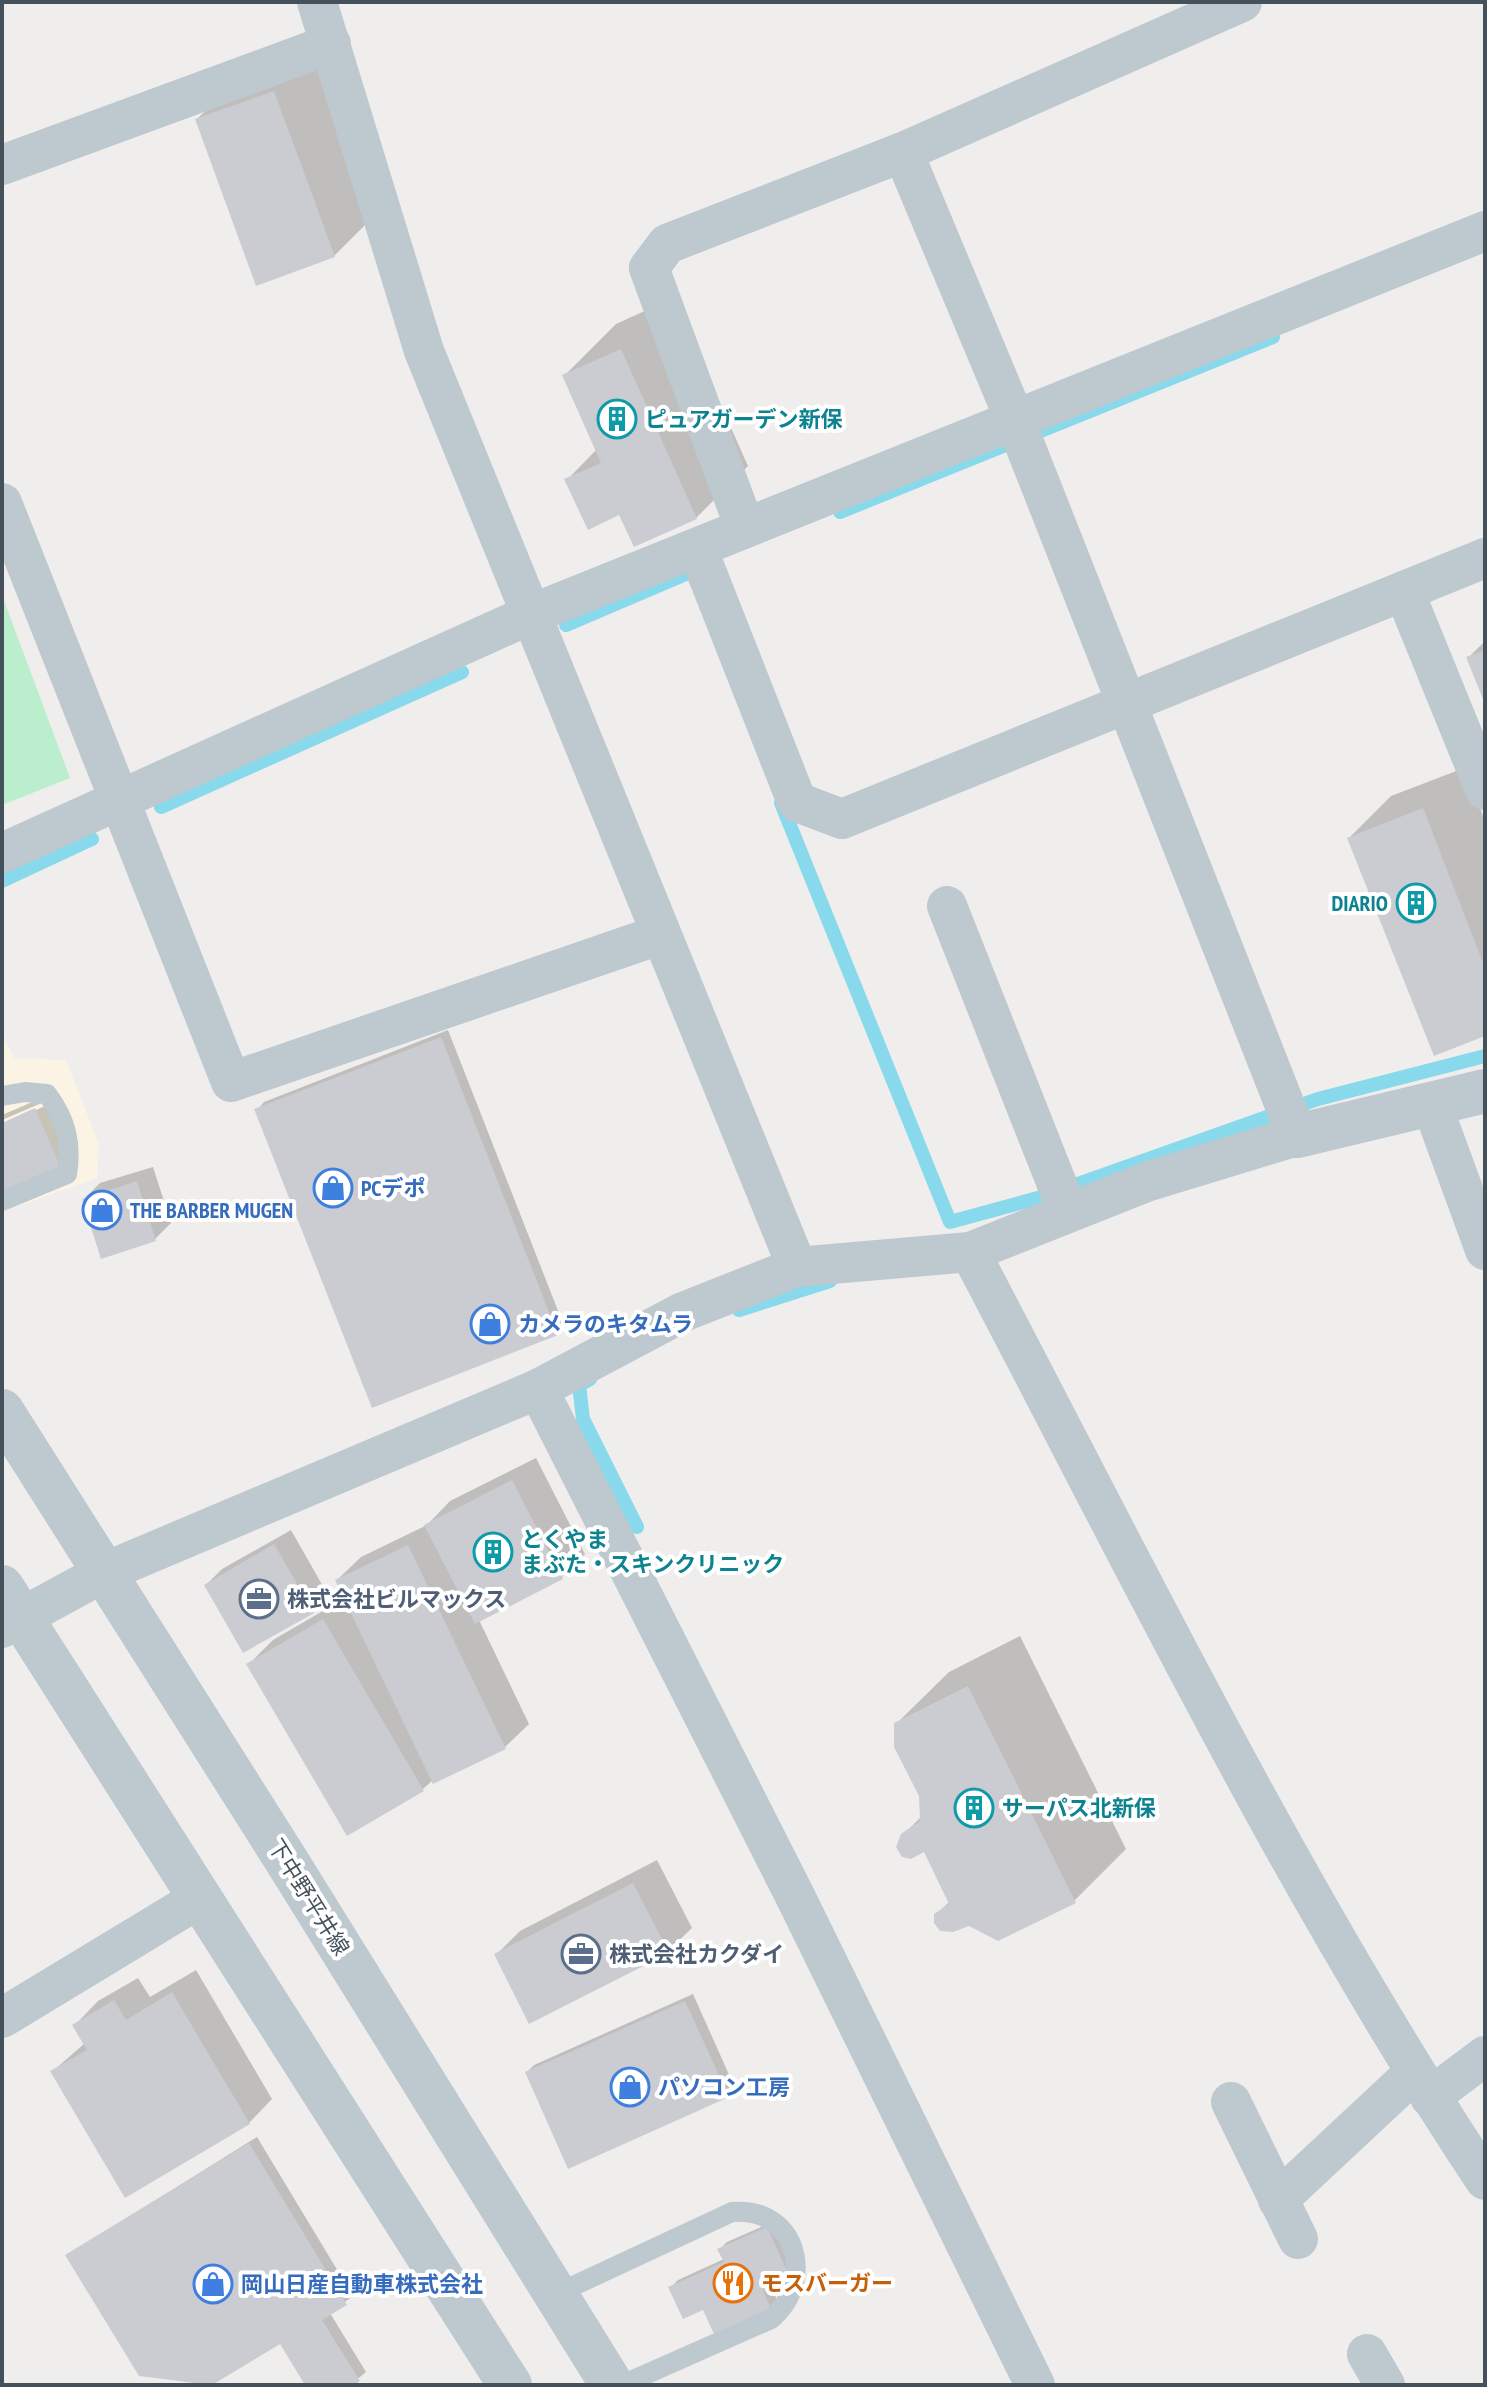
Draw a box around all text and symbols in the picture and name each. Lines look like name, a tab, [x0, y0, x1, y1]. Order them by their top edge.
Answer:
building icon: ピュアガーデン新保	[596, 398, 638, 440]
place label: ピュアガーデン新保	[645, 405, 843, 433]
building icon: DIARIO	[1395, 882, 1437, 924]
place label: DIARIO	[1332, 889, 1388, 917]
shop icon: PCデポ	[312, 1167, 354, 1209]
place label: PCデポ	[361, 1174, 425, 1202]
shop icon: THE BARBER MUGEN	[81, 1189, 123, 1231]
place label: THE BARBER MUGEN	[130, 1196, 293, 1224]
shop icon: カメラのキタムラ	[469, 1303, 511, 1345]
place label: カメラのキタムラ	[518, 1310, 693, 1338]
place label: とくやま まぶた・スキンクリニック	[521, 1525, 784, 1578]
building icon: とくやま まぶた・スキンクリニック	[472, 1531, 514, 1573]
office icon: 株式会社ビルマックス	[238, 1578, 280, 1620]
place label: 株式会社ビルマックス	[287, 1585, 506, 1613]
building icon: サーパス北新保	[953, 1787, 995, 1829]
place label: サーパス北新保	[1002, 1794, 1156, 1822]
street label: 下中野平井線	[262, 1834, 356, 1960]
office icon: 株式会社カクダイ	[560, 1933, 602, 1975]
place label: 株式会社カクダイ	[609, 1940, 784, 1968]
shop icon: パソコン工房	[609, 2066, 651, 2108]
place label: パソコン工房	[658, 2073, 790, 2101]
restaurant icon: モスバーガー	[712, 2262, 754, 2304]
shop icon: 岡山日産自動車株式会社	[192, 2263, 234, 2305]
place label: モスバーガー	[761, 2269, 893, 2297]
place label: 岡山日産自動車株式会社	[241, 2270, 483, 2298]

